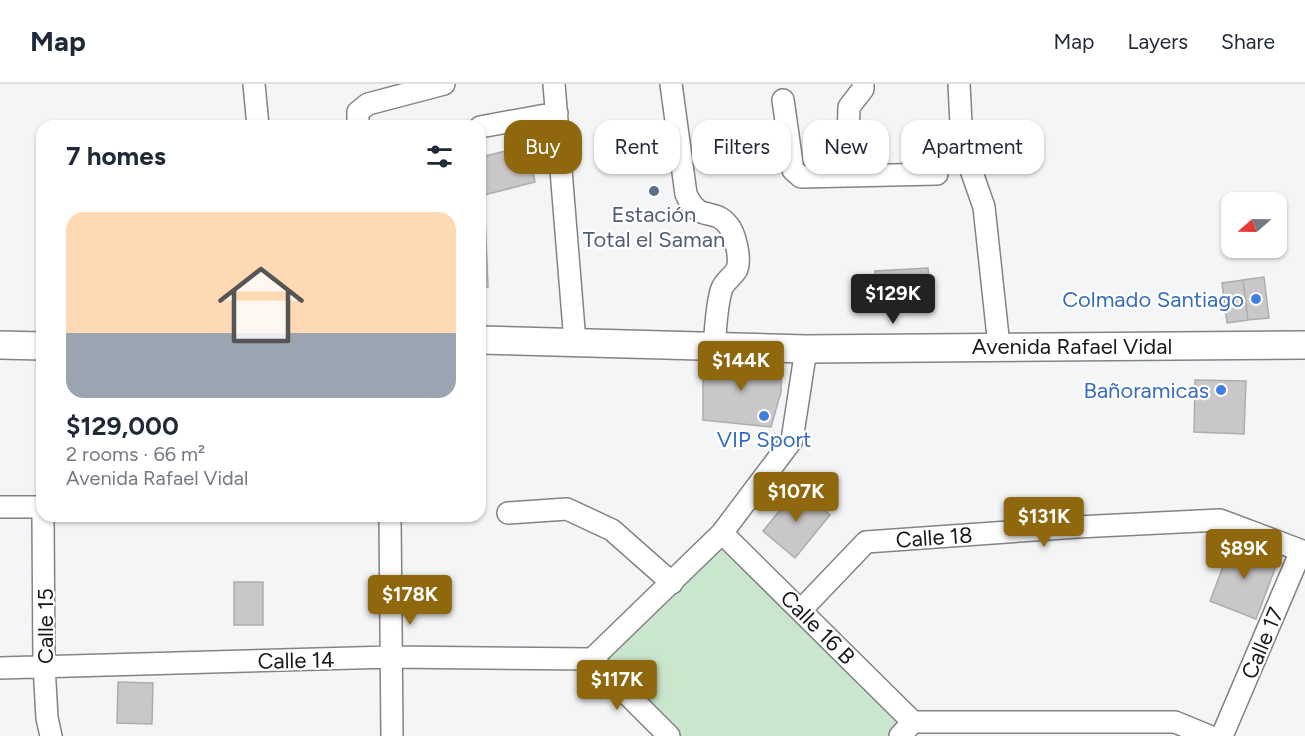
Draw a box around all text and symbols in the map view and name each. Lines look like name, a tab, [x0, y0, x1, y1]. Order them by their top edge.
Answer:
text: Map	[30, 24, 86, 58]
text: Map	[1054, 29, 1094, 54]
text: Layers	[1127, 29, 1188, 54]
text: Share	[1221, 29, 1275, 54]
chip: Buy	[504, 120, 582, 174]
chip: Rent	[594, 120, 680, 174]
chip: Filters	[692, 120, 791, 174]
chip: New	[803, 120, 889, 174]
chip: Apartment	[901, 120, 1044, 174]
text: 7 homes	[66, 140, 166, 172]
icon: filters	[423, 140, 456, 173]
marker: Estación Total el Saman	[647, 184, 661, 198]
north arrow	[1221, 192, 1287, 258]
map controls	[1221, 192, 1287, 258]
place label: Estación Total el Saman	[583, 201, 725, 253]
icon: home	[207, 251, 315, 359]
pin: $129K	[851, 274, 935, 325]
text: $129K	[865, 281, 921, 305]
place label: Colmado Santiago	[1062, 286, 1244, 313]
marker: Colmado Santiago	[1249, 292, 1263, 306]
street label: Avenida Rafael Vidal	[972, 333, 1172, 360]
pin: $144K	[699, 341, 783, 392]
text: $144K	[712, 348, 770, 372]
place label: Bañoramicas	[1083, 377, 1209, 404]
marker: Bañoramicas	[1214, 383, 1228, 397]
marker: VIP Sport	[757, 409, 771, 423]
text: $129,000	[66, 410, 179, 442]
place label: VIP Sport	[717, 426, 811, 453]
text: 2 rooms · 66 m²	[66, 442, 205, 466]
text: Avenida Rafael Vidal	[66, 466, 248, 490]
pin: $107K	[754, 472, 838, 523]
text: $107K	[768, 479, 824, 503]
pin: $131K	[1002, 497, 1086, 548]
text: $131K	[1018, 504, 1070, 528]
street label: Calle 18	[895, 521, 973, 554]
pin: $89K	[1208, 529, 1280, 580]
text: $89K	[1220, 536, 1268, 560]
pin: $178K	[368, 575, 452, 626]
text: $178K	[382, 582, 438, 606]
street label: Calle 16 B	[775, 584, 861, 670]
street label: Calle 15	[32, 588, 59, 664]
street label: Calle 17	[1235, 603, 1290, 683]
street label: Calle 14	[257, 646, 335, 675]
pin: $117K	[575, 660, 659, 711]
text: $117K	[591, 667, 643, 691]

